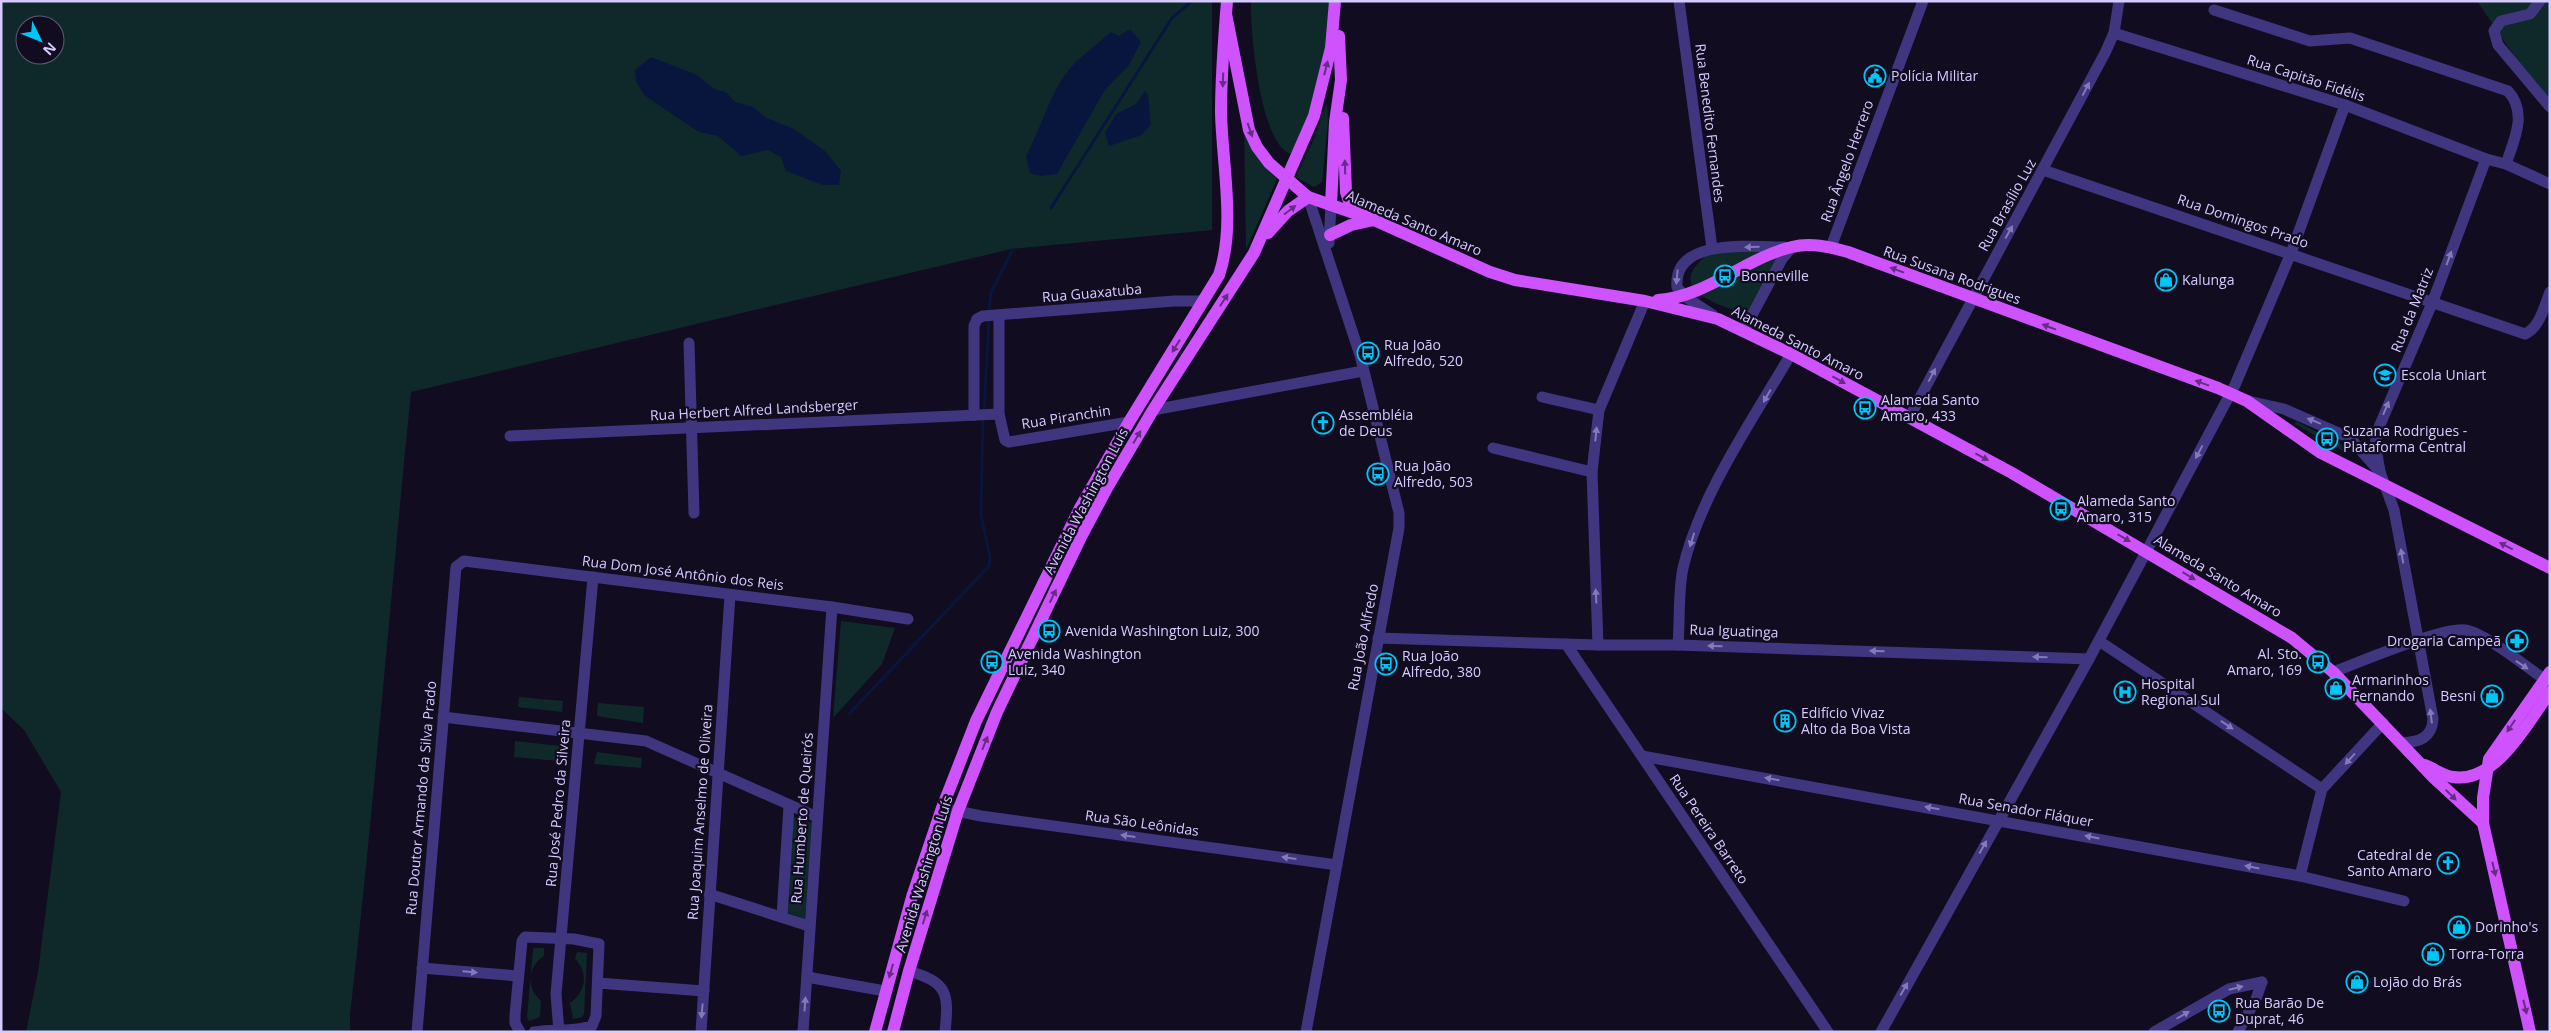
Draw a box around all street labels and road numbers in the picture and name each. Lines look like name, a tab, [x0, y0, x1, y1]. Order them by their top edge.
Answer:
street label: Rua Benedito Fernandes	[1691, 42, 1730, 204]
street label: Rua Capitão Fidélis	[2245, 49, 2368, 106]
street label: Rua Ângelo Herrero	[1816, 97, 1877, 225]
street label: Rua Brasílio Luz	[1973, 155, 2040, 254]
street label: Alameda Santo Amaro	[1343, 185, 1485, 260]
street label: Rua Domingos Prado	[2175, 189, 2311, 252]
street label: Rua Susana Rodrigues	[1881, 241, 2024, 308]
street label: Rua da Matriz	[2386, 264, 2437, 355]
street label: Rua Guaxatuba	[1041, 279, 1143, 306]
street label: Alameda Santo Amaro	[1729, 301, 1867, 384]
street label: Rua Herbert Alfred Landsberger	[649, 395, 859, 424]
street label: Rua Piranchin	[1020, 400, 1112, 433]
street label: Avenida Washington Luís	[1039, 424, 1132, 577]
street label: Alameda Santo Amaro	[2151, 530, 2286, 621]
street label: Rua Dom José Antônio dos Reis	[581, 551, 785, 594]
street label: Rua João Alfredo	[1343, 582, 1382, 692]
street label: Rua Iguatinga	[1689, 619, 1779, 642]
street label: Rua Doutor Armando da Silva Prado	[401, 680, 440, 916]
street label: Rua Joaquim Anselmo de Oliveira	[682, 703, 717, 921]
street label: Rua José Pedro da Silveira	[541, 718, 574, 888]
street label: Rua Humberto de Queirós	[786, 731, 817, 904]
street label: Rua Pereira Barreto	[1666, 770, 1753, 887]
street label: Rua Senador Fláquer	[1957, 788, 2095, 831]
street label: Avenida Washington Luís	[891, 793, 957, 955]
street label: Rua São Leônidas	[1084, 805, 1201, 840]

